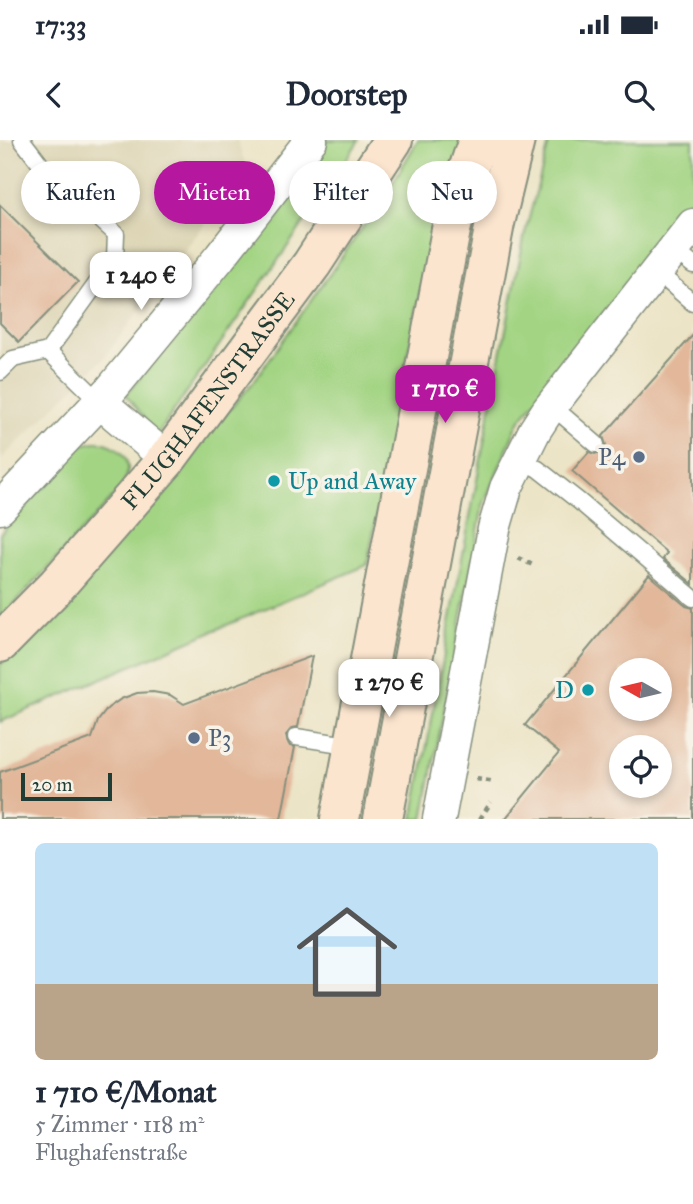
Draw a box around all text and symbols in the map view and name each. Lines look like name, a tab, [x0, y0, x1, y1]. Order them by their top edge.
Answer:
text: 17:33	[35, 9, 87, 41]
text: Doorstep	[285, 75, 408, 114]
icon: back	[35, 76, 73, 114]
icon: search	[620, 76, 658, 114]
chip: Kaufen	[21, 161, 140, 224]
chip: Mieten	[154, 161, 275, 224]
chip: Filter	[289, 161, 393, 224]
chip: Neu	[407, 161, 497, 224]
pin: 1 240 €	[76, 253, 206, 312]
text: 1 240 €	[106, 261, 176, 289]
street label: FLUGHAFENSTRASSE	[115, 285, 301, 516]
pin: 1 710 €	[380, 366, 510, 425]
text: 1 710 €	[411, 374, 479, 402]
place label: P4	[598, 442, 626, 472]
marker: P4	[631, 449, 647, 465]
place label: Up and Away	[288, 466, 417, 496]
marker: Up and Away	[266, 473, 282, 489]
north arrow	[609, 658, 672, 721]
map controls	[609, 658, 672, 798]
pin: 1 270 €	[324, 660, 454, 719]
text: 1 270 €	[354, 668, 424, 696]
place label: D	[555, 675, 574, 705]
marker: D	[580, 682, 596, 698]
place label: P3	[208, 723, 231, 753]
marker: P3	[186, 730, 202, 746]
button: locate	[609, 735, 672, 798]
scale bar	[21, 770, 112, 802]
text: 20 m	[32, 773, 73, 796]
icon: home	[284, 889, 410, 1015]
text: 1 710 €/Monat	[35, 1074, 217, 1110]
text: 5 Zimmer · 118 m²	[35, 1110, 204, 1138]
text: Flughafenstraße	[35, 1138, 188, 1166]

